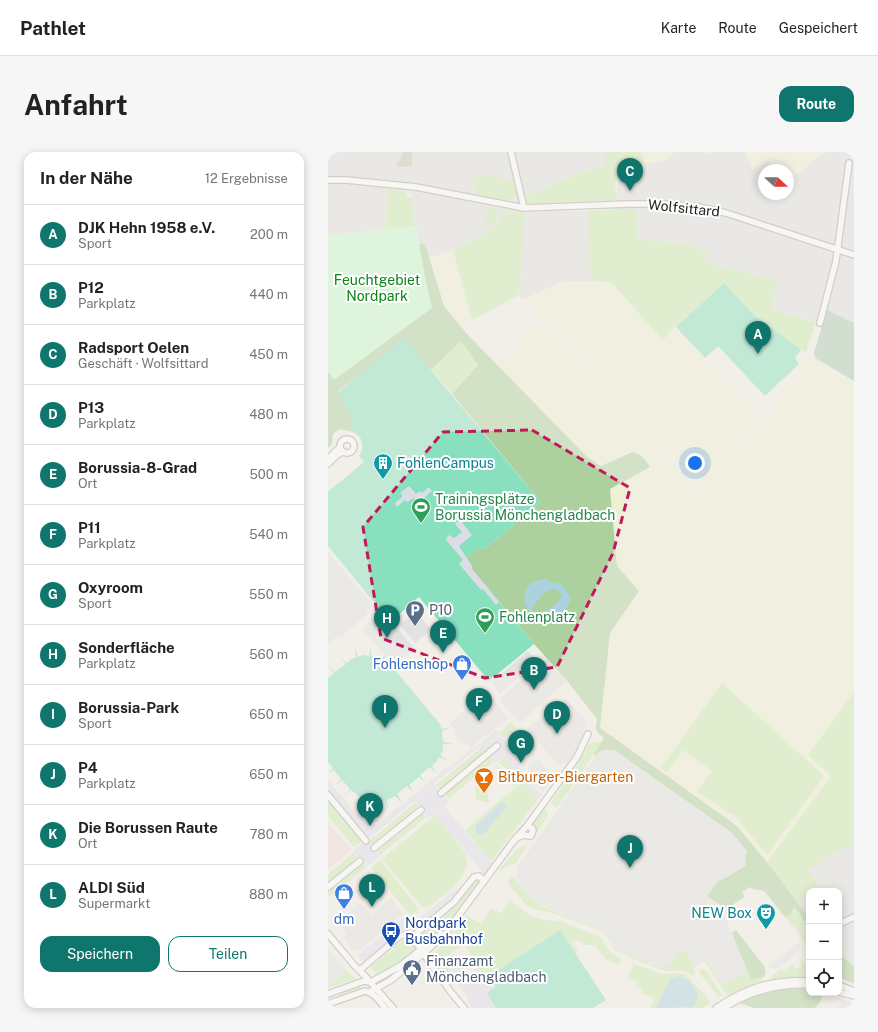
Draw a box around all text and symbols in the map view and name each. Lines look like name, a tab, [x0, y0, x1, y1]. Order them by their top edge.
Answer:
text: Pathlet	[20, 17, 86, 39]
text: Karte	[661, 20, 696, 36]
text: Route	[718, 20, 757, 36]
text: Gespeichert	[779, 20, 858, 36]
button: Route	[779, 86, 854, 122]
text: Anfahrt	[24, 88, 128, 121]
pin: C	[617, 158, 643, 191]
north arrow	[758, 164, 794, 200]
text: In der Nähe	[40, 168, 133, 188]
text: 12 Ergebnisse	[205, 171, 288, 186]
street label: Wolfsittard	[647, 196, 721, 220]
text: DJK Hehn 1958 e.V.	[78, 219, 215, 236]
text: A	[48, 227, 58, 242]
text: 200 m	[250, 227, 288, 242]
text: Sport	[78, 236, 112, 251]
park label: Feuchtgebiet Nordpark	[334, 272, 420, 304]
text: P12	[78, 279, 104, 296]
text: B	[49, 287, 57, 302]
text: 440 m	[249, 287, 288, 302]
text: Parkplatz	[78, 296, 136, 311]
pin: A	[745, 321, 771, 354]
text: Radsport Oelen	[78, 339, 189, 356]
text: C	[48, 347, 58, 362]
text: 450 m	[249, 347, 288, 362]
text: Geschäft · Wolfsittard	[78, 356, 209, 371]
text: P13	[78, 399, 104, 416]
text: D	[48, 407, 58, 422]
text: 480 m	[249, 407, 288, 422]
text: Parkplatz	[78, 416, 136, 431]
building icon: FohlenCampus	[372, 452, 394, 480]
your location	[685, 453, 705, 473]
place label: FohlenCampus	[397, 455, 494, 471]
text: Borussia-8-Grad	[78, 459, 197, 476]
text: E	[49, 467, 57, 482]
text: 500 m	[249, 467, 288, 482]
text: Ort	[78, 476, 97, 491]
place label: Trainingsplätze Borussia Mönchengladbach	[435, 491, 615, 523]
sports icon: Trainingsplätze Borussia Mönchengladbach	[410, 496, 432, 524]
text: P11	[78, 519, 101, 536]
text: F	[49, 527, 57, 542]
text: 540 m	[249, 527, 288, 542]
text: Parkplatz	[78, 536, 136, 551]
text: Oxyroom	[78, 579, 143, 596]
text: G	[48, 587, 58, 602]
text: 550 m	[249, 587, 288, 602]
text: Sport	[78, 596, 112, 611]
parking icon: P10	[404, 599, 426, 627]
place label: P10	[429, 602, 452, 618]
pin: H	[374, 605, 400, 638]
sports icon: Fohlenplatz	[474, 606, 496, 634]
place label: Fohlenplatz	[499, 609, 575, 625]
pin: E	[430, 620, 456, 653]
text: Sonderfläche	[78, 639, 175, 656]
text: H	[48, 647, 58, 662]
text: 560 m	[249, 647, 288, 662]
shop icon: Fohlenshop	[451, 653, 473, 681]
text: Parkplatz	[78, 656, 136, 671]
place label: Fohlenshop	[373, 656, 448, 672]
pin: B	[521, 657, 547, 690]
pin: F	[466, 688, 492, 721]
pin: I	[372, 695, 398, 728]
text: Borussia-Park	[78, 699, 179, 716]
pin: D	[544, 701, 570, 734]
text: I	[51, 707, 55, 722]
text: 650 m	[249, 707, 288, 722]
text: Sport	[78, 716, 112, 731]
pin: G	[508, 730, 534, 763]
text: P4	[78, 759, 98, 776]
bar icon: Bitburger-Biergarten	[473, 766, 495, 794]
text: J	[50, 767, 56, 782]
text: 650 m	[249, 767, 288, 782]
place label: Bitburger-Biergarten	[498, 769, 633, 785]
text: Parkplatz	[78, 776, 136, 791]
pin: K	[357, 793, 383, 826]
text: Die Borussen Raute	[78, 819, 218, 836]
text: K	[48, 827, 58, 842]
text: 780 m	[250, 827, 288, 842]
pin: J	[617, 835, 643, 868]
text: Ort	[78, 836, 97, 851]
pin: L	[359, 874, 385, 907]
text: ALDI Süd	[78, 879, 145, 896]
shop icon: dm	[333, 882, 355, 910]
text: L	[49, 887, 57, 902]
text: 880 m	[249, 887, 288, 902]
map controls	[806, 888, 842, 996]
button: +	[806, 888, 842, 924]
text: Supermarkt	[78, 896, 150, 911]
theatre icon: NEW Box	[755, 902, 777, 930]
place label: NEW Box	[691, 905, 752, 921]
place label: dm	[334, 911, 354, 927]
place label: Nordpark Busbahnhof	[405, 915, 483, 947]
bus stop icon: Nordpark Busbahnhof	[380, 920, 402, 948]
button: −	[806, 924, 842, 960]
button: Speichern	[40, 936, 160, 972]
button: Teilen	[168, 936, 288, 972]
place label: Finanzamt Mönchengladbach	[426, 953, 547, 985]
public building icon: Finanzamt Mönchengladbach	[401, 958, 423, 986]
button: locate	[806, 960, 842, 996]

